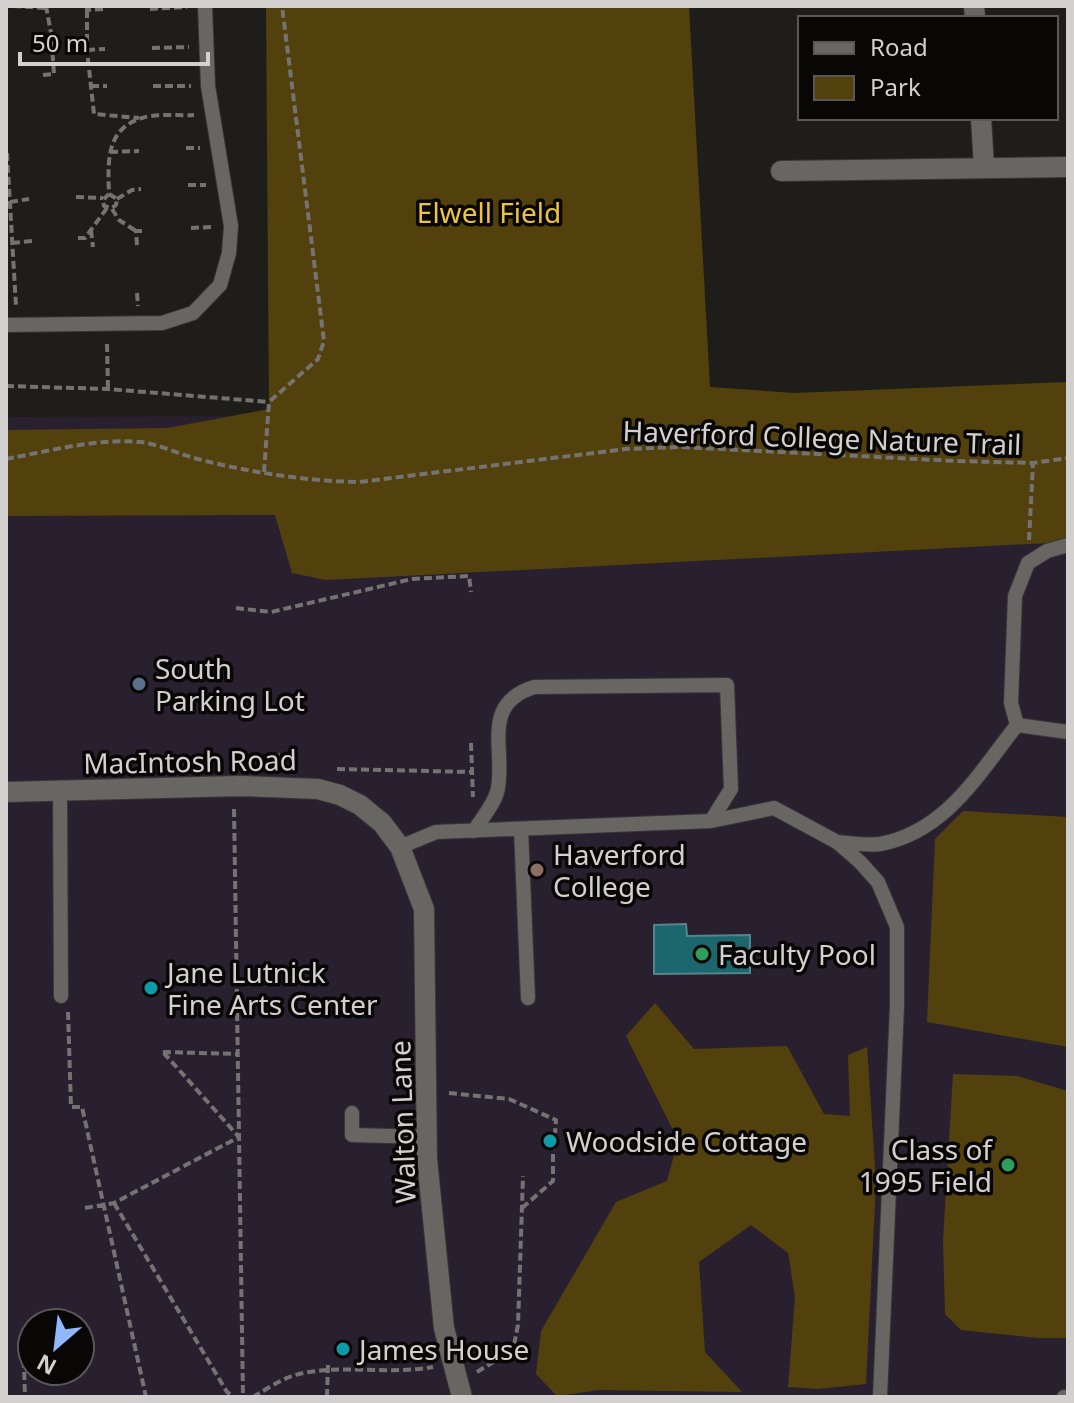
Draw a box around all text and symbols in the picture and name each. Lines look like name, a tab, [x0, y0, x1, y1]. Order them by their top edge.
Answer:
scale bar	[20, 16, 208, 66]
legend	[798, 16, 1058, 120]
text: 50 m	[32, 26, 88, 59]
text: Road	[870, 30, 928, 63]
text: Park	[870, 70, 921, 103]
park label: Elwell Field	[417, 193, 561, 231]
street label: Haverford College Nature Trail	[622, 411, 1022, 463]
place label: South Parking Lot	[155, 649, 305, 719]
marker: South Parking Lot	[130, 675, 148, 693]
street label: MacIntosh Road	[83, 740, 297, 782]
place label: Haverford College	[553, 835, 686, 905]
marker: Haverford College	[528, 861, 546, 879]
place label: Faculty Pool	[718, 935, 876, 973]
marker: Faculty Pool	[693, 945, 711, 963]
place label: Jane Lutnick Fine Arts Center	[164, 953, 378, 1023]
marker: Jane Lutnick Fine Arts Center	[142, 979, 160, 997]
street label: Walton Lane	[380, 1040, 424, 1204]
place label: Woodside Cottage	[566, 1122, 807, 1160]
place label: Class of 1995 Field	[859, 1130, 993, 1200]
marker: Woodside Cottage	[541, 1132, 559, 1150]
marker: Class of 1995 Field	[999, 1156, 1017, 1174]
north arrow	[16, 1307, 96, 1387]
place label: James House	[356, 1330, 529, 1368]
marker: James House	[334, 1340, 352, 1358]
text: N	[31, 1348, 61, 1383]

